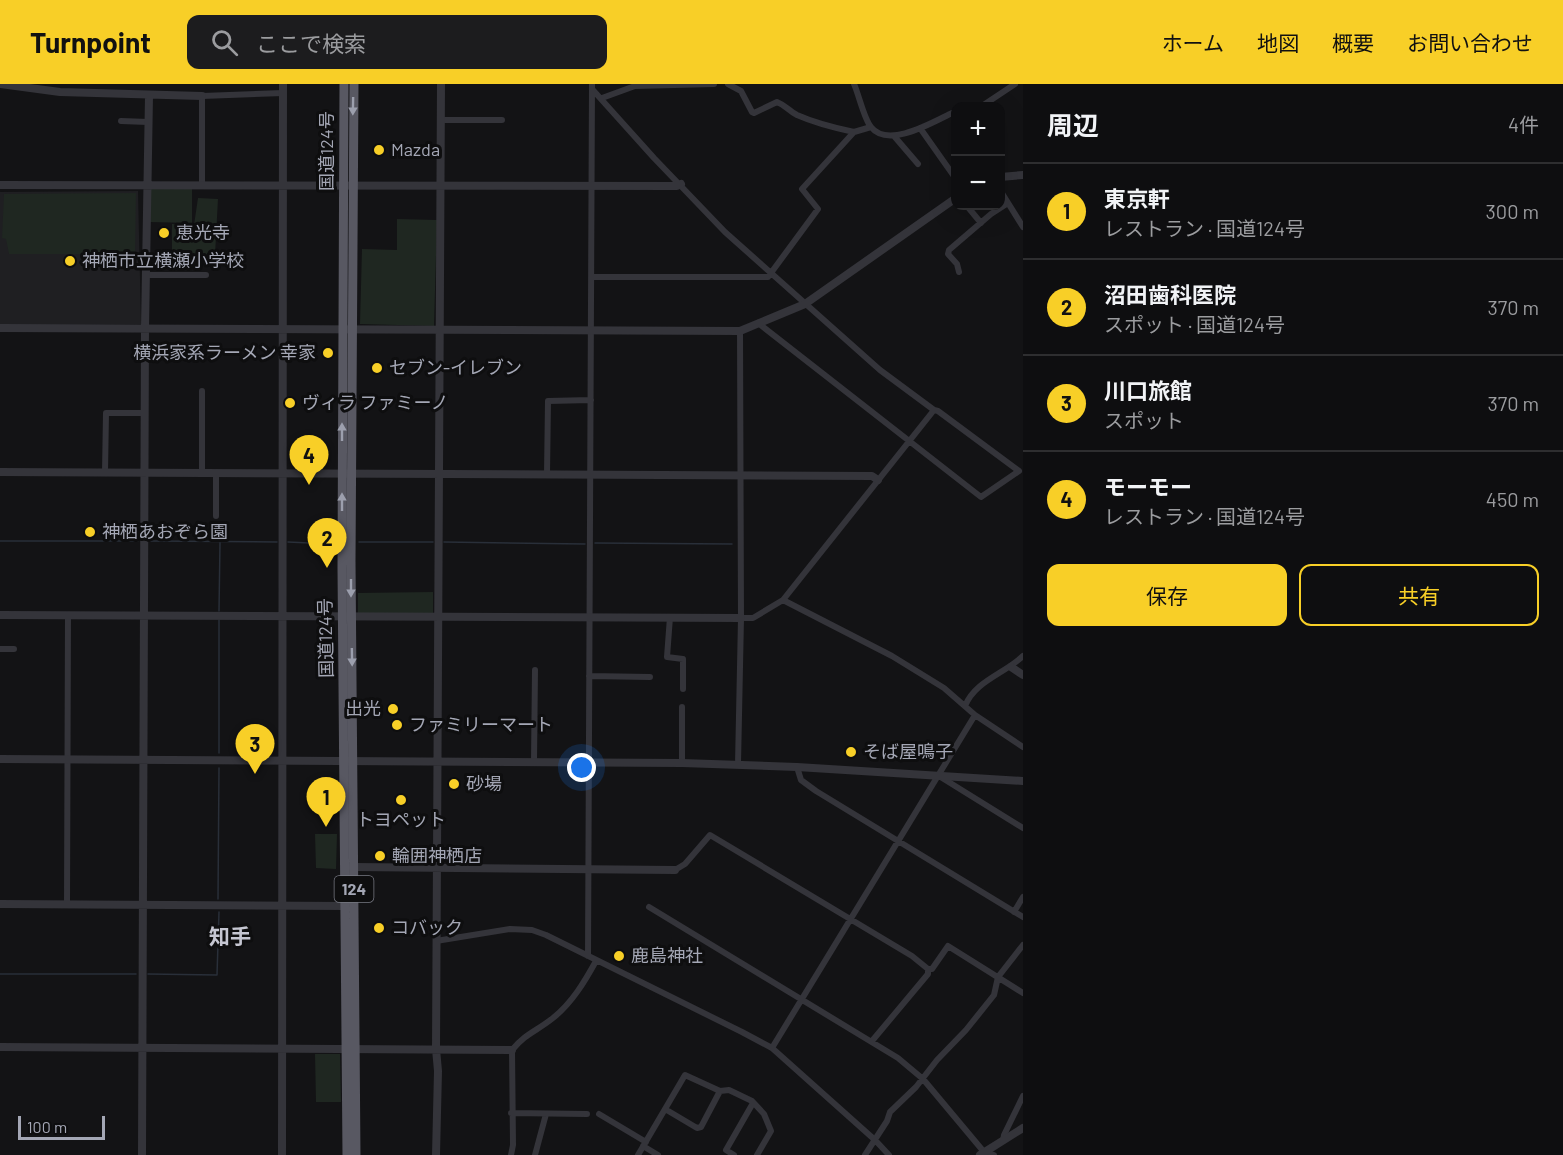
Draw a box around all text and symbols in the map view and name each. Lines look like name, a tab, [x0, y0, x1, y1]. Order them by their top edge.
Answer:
search box	[187, 15, 607, 69]
text: Turnpoint	[30, 25, 151, 59]
icon: search	[208, 26, 241, 59]
text: ここで検索	[256, 30, 366, 56]
text: ホーム	[1162, 30, 1224, 55]
text: 地図	[1257, 30, 1299, 55]
text: 概要	[1332, 30, 1374, 55]
text: お問い合わせ	[1407, 30, 1533, 55]
one-way arrow	[349, 97, 358, 116]
map controls	[951, 102, 1005, 210]
button: +	[951, 102, 1005, 156]
text: 周辺	[1047, 109, 1099, 140]
street label: 国道124号	[315, 111, 337, 191]
text: 4件	[1508, 112, 1539, 136]
place label: Mazda	[391, 138, 440, 160]
marker: Mazda	[372, 143, 386, 157]
button: −	[951, 156, 1005, 210]
text: 東京軒	[1104, 185, 1170, 211]
text: 1	[1063, 199, 1070, 223]
text: 300 m	[1486, 199, 1539, 223]
text: レストラン · 国道124号	[1104, 216, 1305, 240]
place label: 恵光寺	[176, 221, 230, 243]
marker: 恵光寺	[157, 226, 171, 240]
place label: 神栖市立横瀬小学校	[82, 249, 244, 271]
marker: 神栖市立横瀬小学校	[63, 254, 77, 268]
text: 沼田歯科医院	[1104, 281, 1236, 307]
text: 2	[1061, 295, 1072, 319]
text: 370 m	[1487, 295, 1539, 319]
text: スポット · 国道124号	[1104, 312, 1285, 336]
place label: 横浜家系ラーメン 幸家	[133, 341, 316, 363]
marker: 横浜家系ラーメン 幸家	[321, 346, 335, 360]
place label: セブン-イレブン	[389, 356, 522, 378]
marker: セブン-イレブン	[370, 361, 384, 375]
text: 川口旅館	[1104, 377, 1192, 403]
place label: ヴィラ ファミーノ	[302, 391, 449, 413]
text: 3	[1061, 391, 1072, 415]
text: 370 m	[1487, 391, 1539, 415]
marker: ヴィラ ファミーノ	[283, 396, 297, 410]
text: スポット	[1104, 408, 1184, 432]
one-way arrow	[337, 423, 347, 442]
pin: 4	[290, 436, 328, 485]
text: モーモー	[1104, 473, 1192, 499]
text: 4	[1060, 487, 1073, 511]
text: 450 m	[1486, 487, 1539, 511]
one-way arrow	[337, 493, 347, 512]
text: レストラン · 国道124号	[1104, 504, 1305, 528]
pin: 2	[308, 518, 346, 568]
place label: 神栖あおぞら園	[102, 520, 228, 542]
marker: 神栖あおぞら園	[83, 525, 97, 539]
button: 保存	[1047, 564, 1287, 626]
button: 共有	[1299, 564, 1539, 626]
one-way arrow	[346, 579, 356, 598]
street label: 国道124号	[313, 598, 337, 678]
one-way arrow	[347, 648, 357, 667]
place label: 出光	[345, 697, 381, 719]
marker: 出光	[386, 702, 400, 716]
place label: ファミリーマート	[409, 713, 553, 735]
marker: ファミリーマート	[390, 718, 404, 732]
pin: 3	[236, 724, 274, 774]
place label: そば屋鳴子	[863, 740, 953, 762]
marker: そば屋鳴子	[844, 745, 858, 759]
your location	[567, 753, 596, 782]
place label: 砂場	[466, 772, 502, 794]
marker: 砂場	[447, 777, 461, 791]
pin: 1	[306, 778, 346, 827]
marker: トヨペット	[394, 793, 408, 807]
place label: トヨペット	[356, 808, 446, 830]
place label: 輪囲神栖店	[392, 844, 482, 866]
marker: 輪囲神栖店	[373, 849, 387, 863]
road number: 124	[334, 876, 374, 902]
place label: コバック	[391, 916, 463, 938]
marker: コバック	[372, 921, 386, 935]
district label: 知手	[209, 923, 251, 948]
place label: 鹿島神社	[631, 944, 703, 966]
marker: 鹿島神社	[612, 949, 626, 963]
scale bar	[18, 1113, 105, 1140]
text: 100 m	[27, 1117, 67, 1136]

